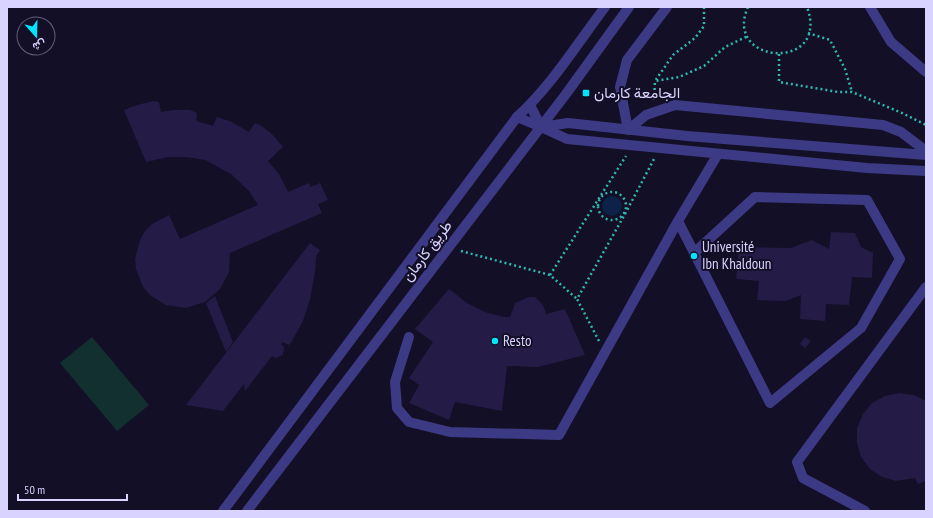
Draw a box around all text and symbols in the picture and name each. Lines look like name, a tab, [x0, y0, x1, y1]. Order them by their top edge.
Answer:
north arrow	[16, 16, 56, 56]
text: ش	[31, 37, 48, 54]
place label: الجامعة كارمان	[594, 83, 680, 102]
marker: الجامعة كارمان	[581, 88, 591, 98]
street label: طريق كارمان	[397, 216, 457, 286]
place label: Université Ibn Khaldoun	[702, 237, 771, 273]
marker: Université Ibn Khaldoun	[689, 251, 699, 261]
place label: Resto	[503, 331, 531, 350]
marker: Resto	[490, 336, 500, 346]
scale bar	[18, 476, 127, 502]
text: 50 m	[24, 482, 45, 497]

